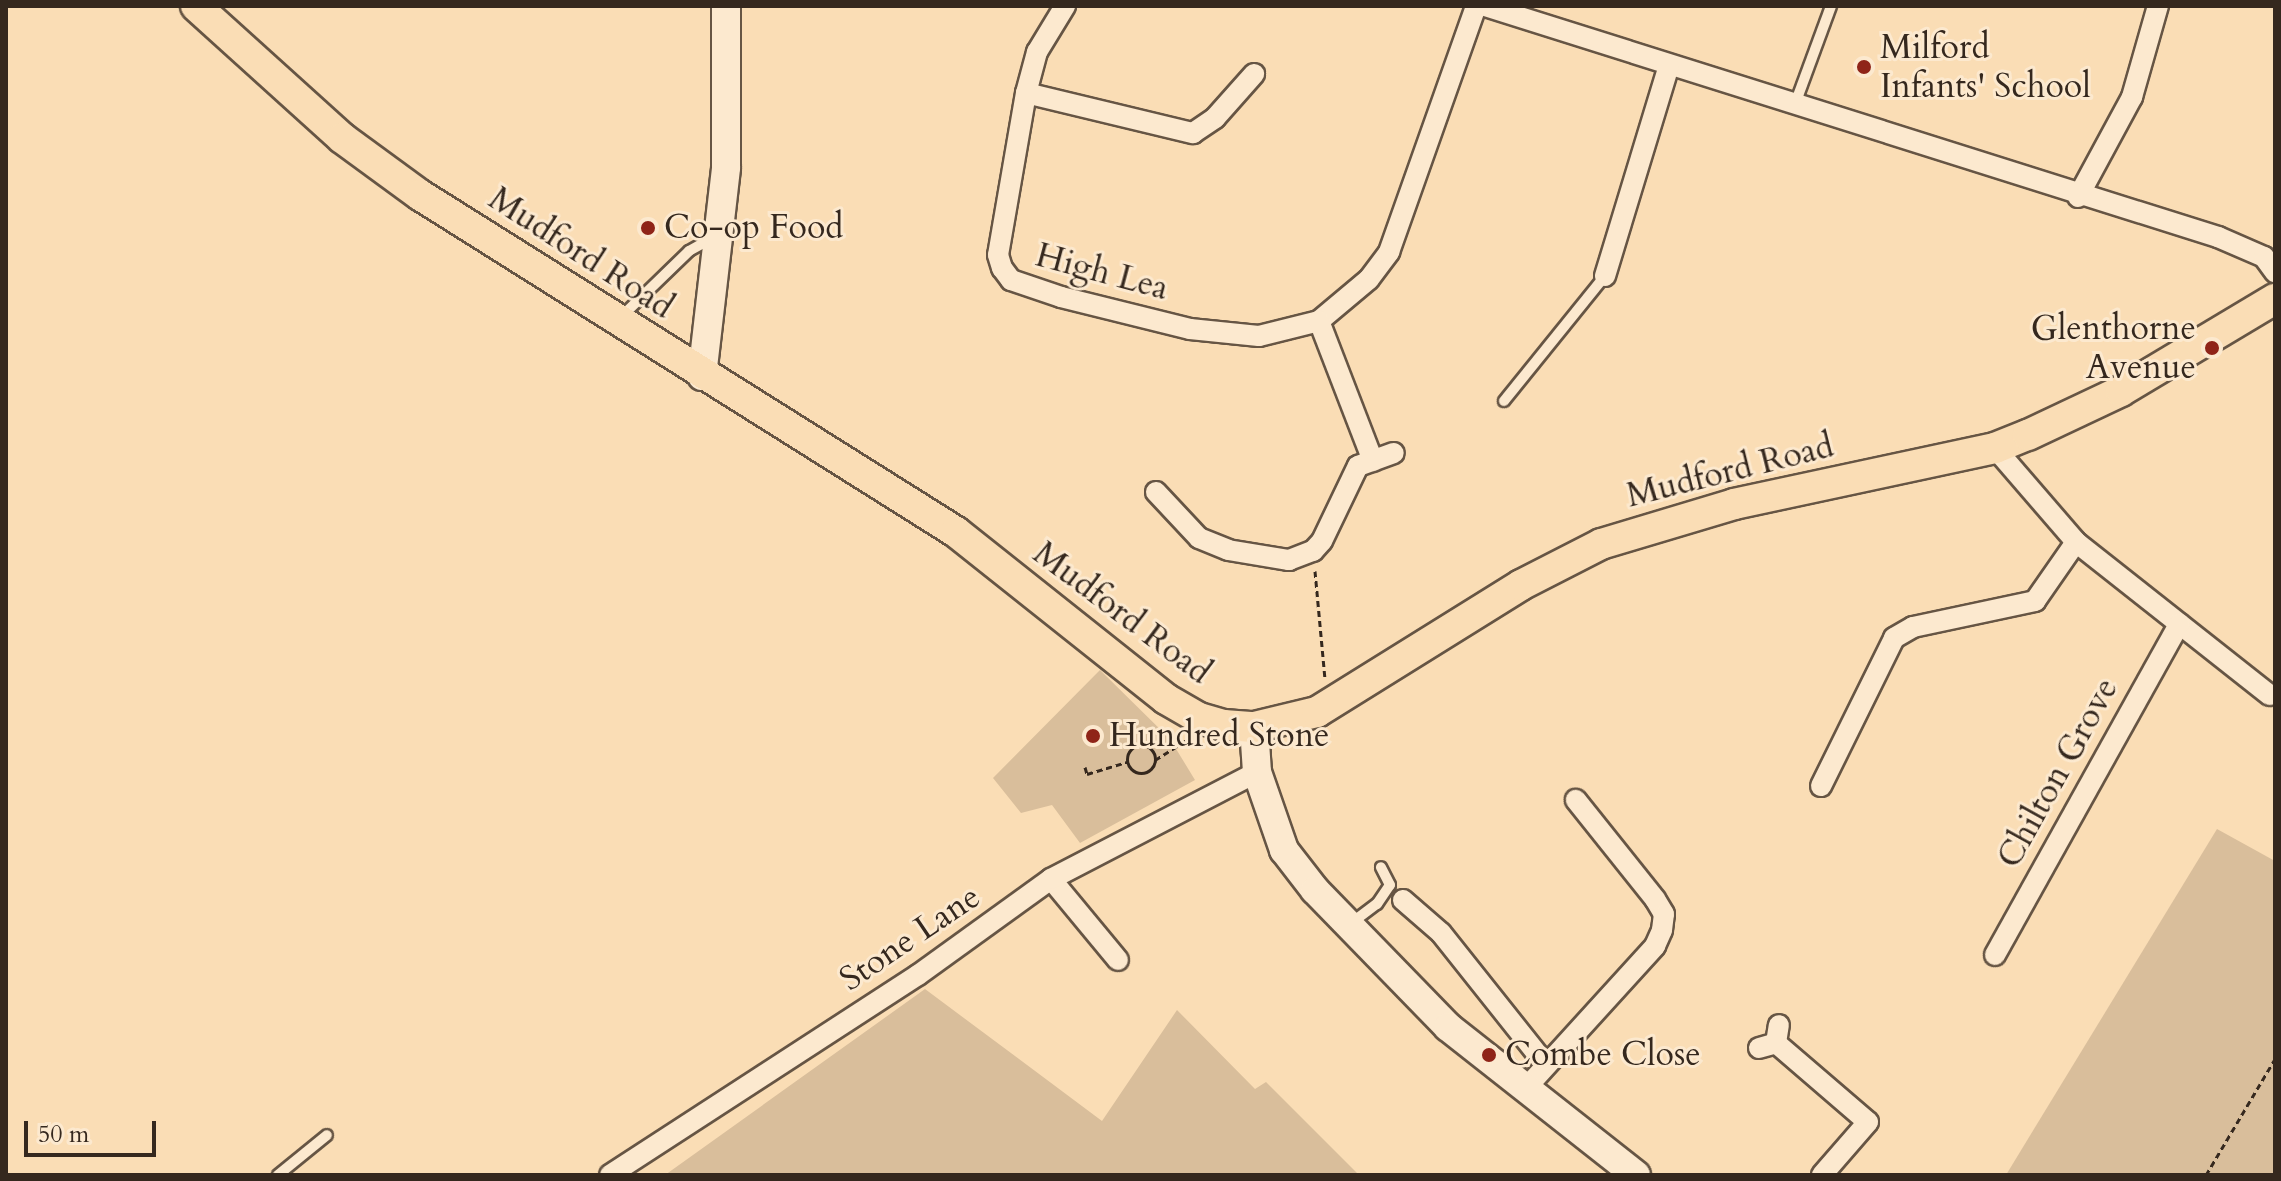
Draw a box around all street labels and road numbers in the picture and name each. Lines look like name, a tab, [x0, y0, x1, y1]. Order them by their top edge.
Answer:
street label: Mudford Road	[481, 178, 681, 328]
street label: High Lea	[1031, 235, 1173, 309]
street label: Mudford Road	[1622, 426, 1838, 516]
street label: Mudford Road	[1025, 533, 1219, 693]
street label: Chilton Grove	[1989, 671, 2127, 875]
street label: Stone Lane	[832, 876, 988, 1000]

